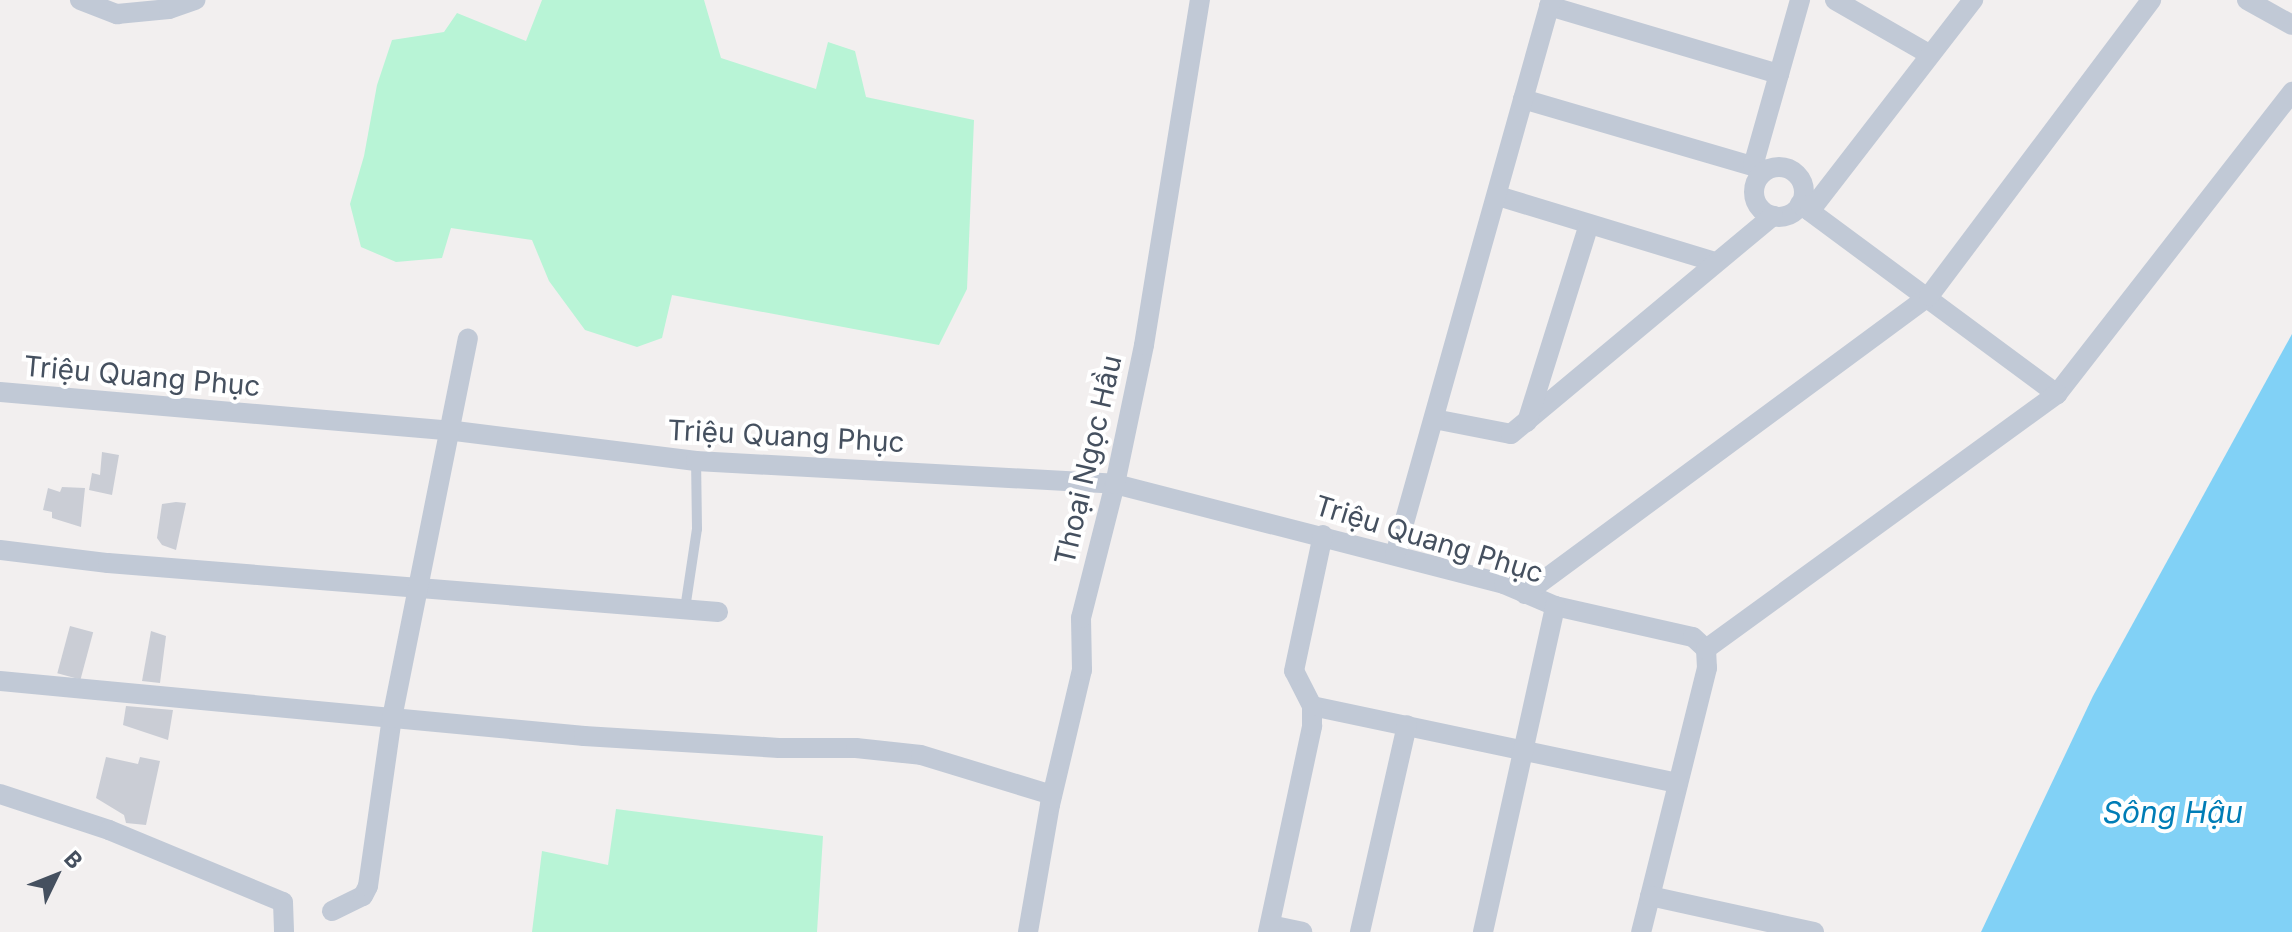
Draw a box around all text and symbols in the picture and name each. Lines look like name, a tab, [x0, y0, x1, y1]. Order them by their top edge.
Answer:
street label: Triệu Quang Phục	[22, 349, 262, 403]
street label: Thoại Ngọc Hầu	[1048, 352, 1128, 568]
street label: Triệu Quang Phục	[667, 413, 905, 459]
street label: Triệu Quang Phục	[1311, 488, 1547, 590]
water label: Sông Hậu	[2103, 794, 2243, 830]
north arrow	[16, 836, 96, 916]
text: B	[59, 845, 88, 874]

